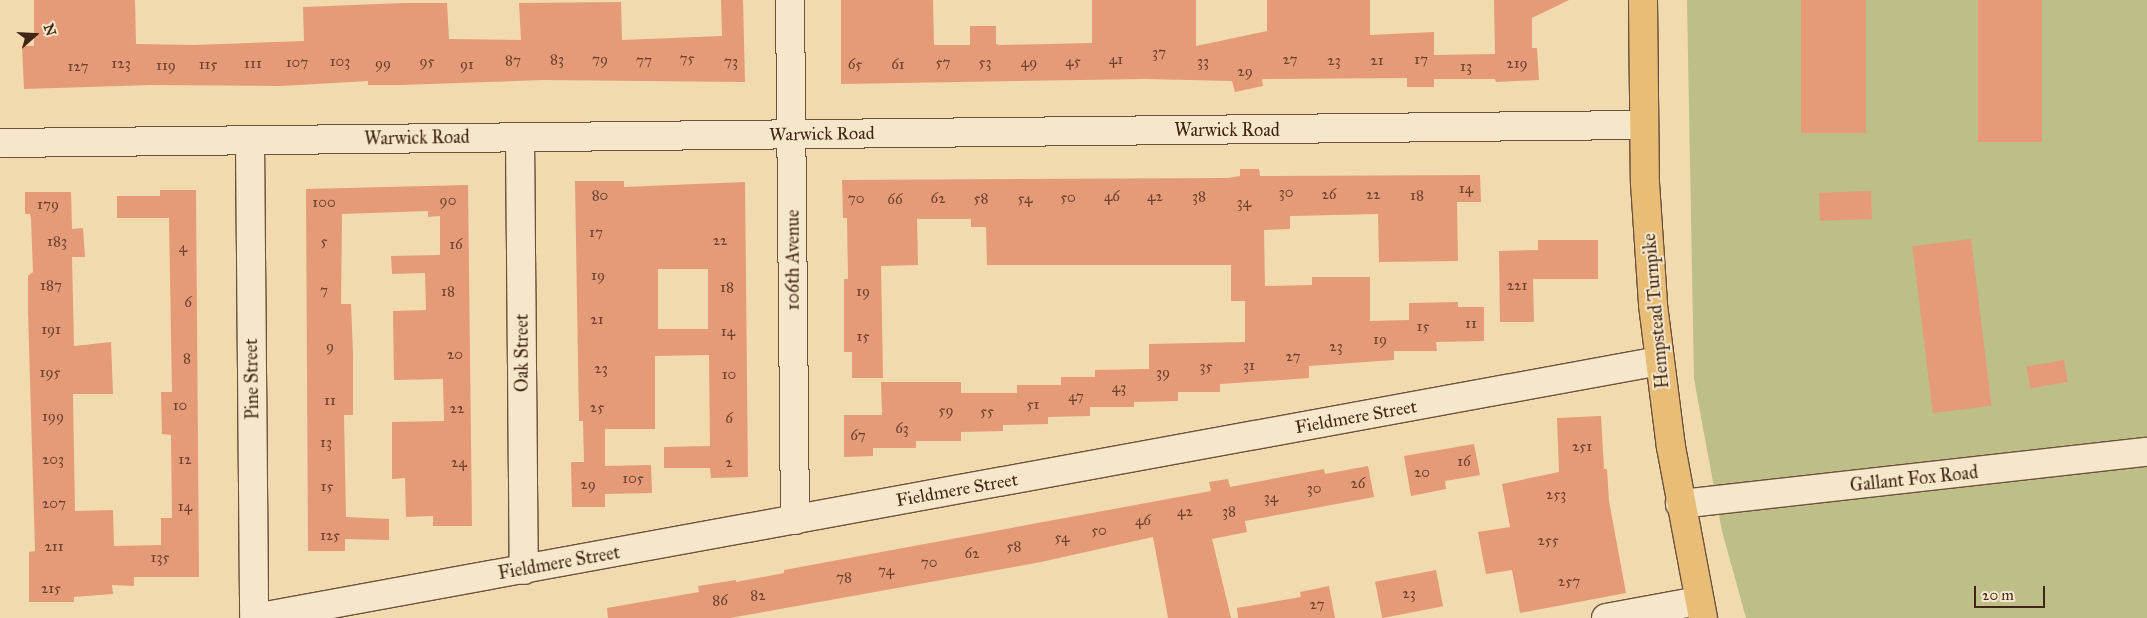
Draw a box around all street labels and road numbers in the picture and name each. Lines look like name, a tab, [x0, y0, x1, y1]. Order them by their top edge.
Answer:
street label: Warwick Road	[1174, 119, 1280, 141]
street label: Warwick Road	[769, 122, 875, 146]
street label: Warwick Road	[364, 126, 470, 150]
street label: 106th Avenue	[782, 209, 804, 311]
street label: Hempstead Turnpike	[1638, 232, 1674, 390]
street label: Oak Street	[511, 314, 533, 392]
street label: Pine Street	[240, 338, 264, 420]
street label: Fieldmere Street	[1293, 396, 1419, 438]
street label: Gallant Fox Road	[1849, 462, 1979, 496]
street label: Fieldmere Street	[894, 469, 1020, 511]
street label: Fieldmere Street	[496, 542, 622, 584]

